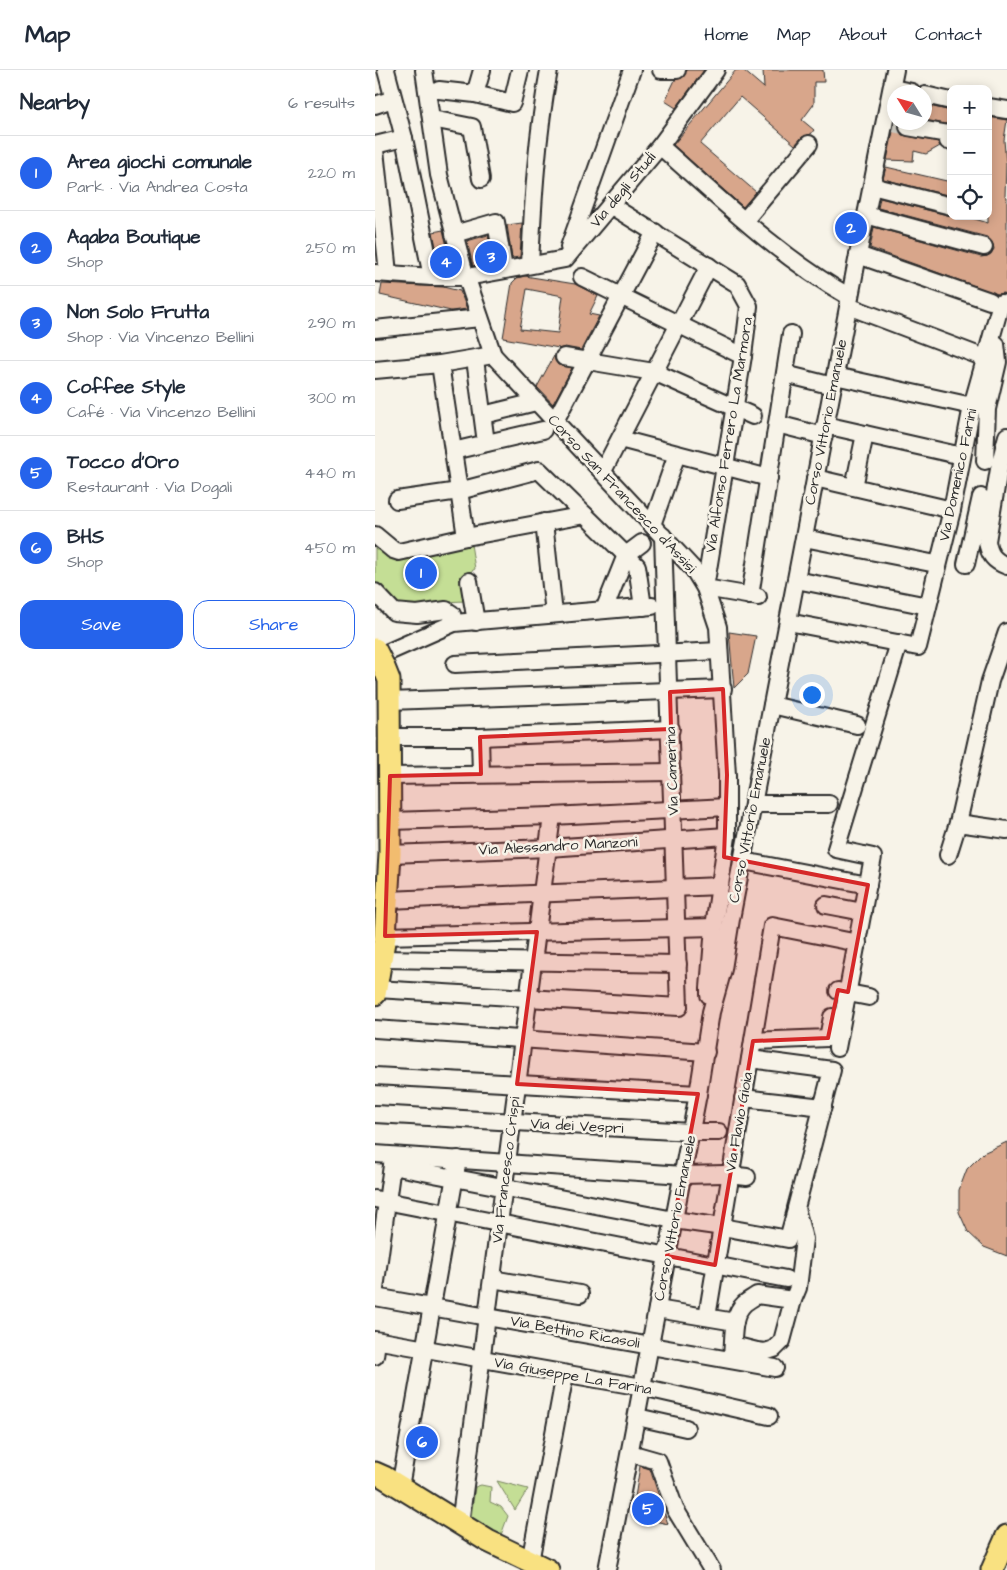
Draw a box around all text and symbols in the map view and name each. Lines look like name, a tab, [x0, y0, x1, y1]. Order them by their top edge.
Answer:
text: Map	[25, 18, 70, 52]
text: Home	[704, 22, 749, 47]
text: Map	[777, 22, 811, 47]
text: About	[839, 22, 887, 47]
text: Contact	[915, 22, 982, 47]
north arrow	[887, 85, 932, 130]
map controls	[947, 85, 992, 220]
button: +	[947, 85, 992, 130]
text: Nearby	[20, 88, 90, 117]
text: 6 results	[288, 92, 355, 114]
button: −	[947, 130, 992, 175]
street label: Via degli Studi	[585, 147, 662, 233]
text: Area giochi comunale	[67, 149, 252, 176]
text: 1	[35, 162, 37, 184]
text: 220 m	[308, 162, 355, 184]
button: locate	[947, 175, 992, 220]
text: Park · Via Andrea Costa	[67, 176, 248, 198]
pin: 2	[835, 209, 867, 247]
text: Aqaba Boutique	[67, 224, 201, 251]
text: 2	[31, 237, 41, 259]
text: 250 m	[306, 237, 355, 259]
pin: 3	[475, 238, 507, 276]
pin: 4	[430, 243, 462, 281]
text: Shop	[67, 251, 103, 273]
text: Non Solo Frutta	[67, 299, 209, 326]
text: 3	[32, 312, 40, 334]
text: 290 m	[308, 312, 355, 334]
street label: Via Alfonso Ferrero La Marmora	[700, 315, 758, 554]
text: Shop · Via Vincenzo Bellini	[67, 326, 254, 348]
street label: Corso Vittorio Emanuele	[800, 337, 852, 507]
text: Coffee Style	[67, 374, 185, 401]
text: 4	[31, 387, 41, 409]
text: 300 m	[308, 387, 355, 409]
text: Café · Via Vincenzo Bellini	[67, 401, 255, 423]
street label: Via Domenico Farini	[934, 406, 982, 543]
street label: Corso San Francesco d'Assisi	[543, 410, 702, 578]
text: Tocco d'Oro	[67, 449, 179, 476]
text: 5	[30, 462, 42, 484]
text: 440 m	[304, 462, 355, 484]
text: Restaurant · Via Dogali	[67, 476, 232, 498]
text: BHS	[67, 524, 104, 551]
text: 6	[31, 537, 41, 559]
text: 450 m	[304, 537, 355, 559]
text: Shop	[67, 551, 103, 573]
pin: 1	[405, 554, 437, 592]
button: Save	[20, 600, 183, 649]
button: Share	[193, 600, 355, 649]
your location	[799, 682, 825, 708]
street label: Via Camerina	[660, 726, 684, 816]
street label: Corso Vittorio Emanuele	[724, 735, 776, 905]
street label: Via Alessandro Manzoni	[478, 831, 639, 861]
street label: Via Flavio Gioia	[720, 1070, 758, 1174]
street label: Via Francesco Crispi	[487, 1095, 525, 1244]
street label: Via dei Vespri	[530, 1113, 625, 1139]
street label: Corso Vittorio Emanuele	[649, 1133, 701, 1303]
street label: Via Bettino Ricasoli	[509, 1310, 642, 1354]
street label: Via Giuseppe La Farina	[492, 1352, 654, 1400]
pin: 6	[406, 1423, 438, 1461]
pin: 5	[632, 1490, 664, 1528]

